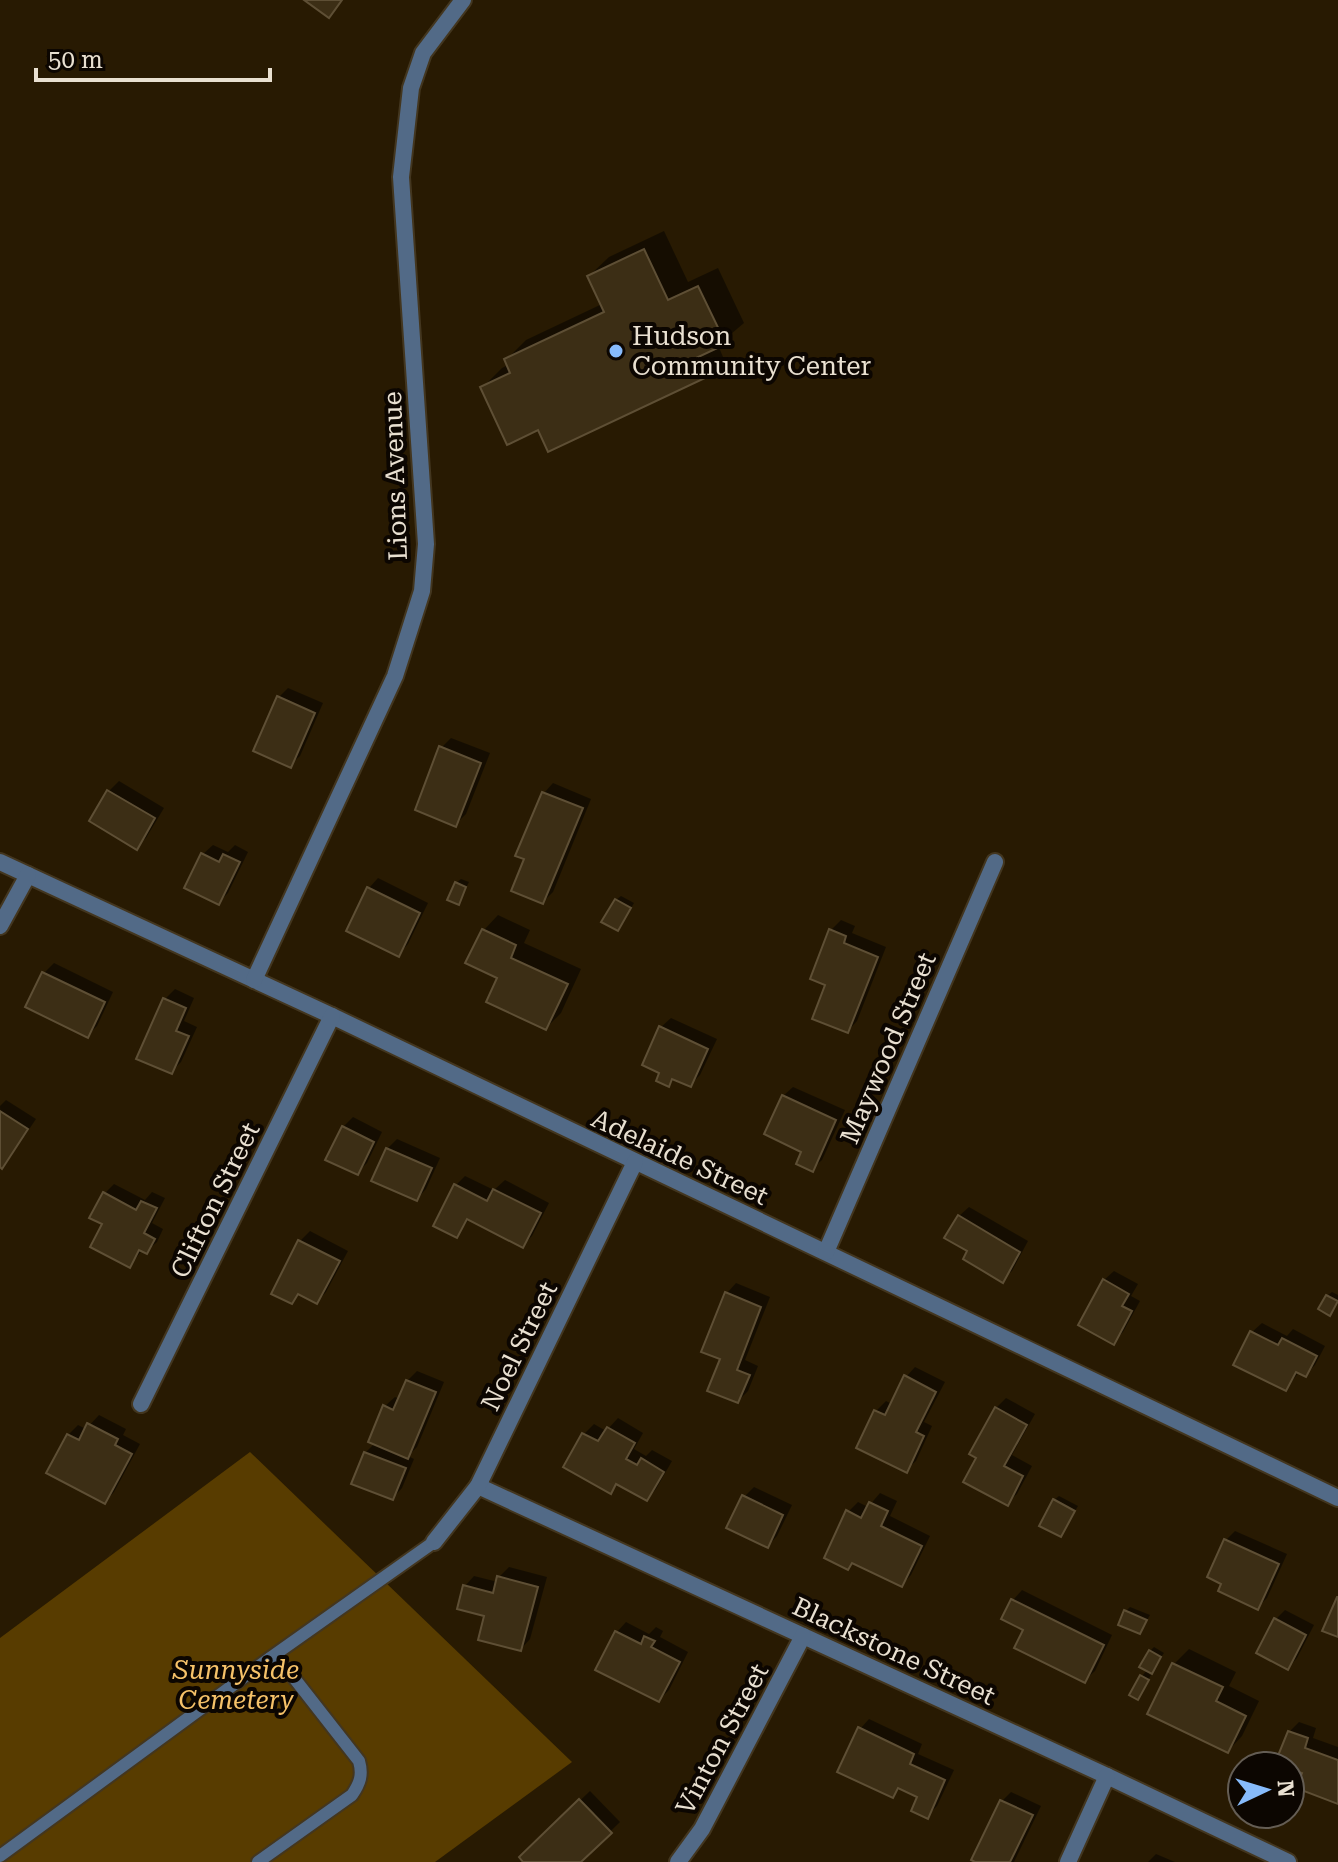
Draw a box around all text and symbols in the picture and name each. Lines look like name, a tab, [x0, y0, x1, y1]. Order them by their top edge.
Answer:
scale bar	[36, 32, 270, 82]
text: 50 m	[48, 46, 103, 74]
place label: Hudson Community Center	[632, 321, 872, 381]
marker: Hudson Community Center	[607, 342, 625, 360]
street label: Lions Avenue	[377, 391, 413, 561]
street label: Maywood Street	[834, 948, 942, 1148]
street label: Adelaide Street	[587, 1103, 773, 1211]
street label: Clifton Street	[164, 1117, 266, 1283]
street label: Noel Street	[475, 1276, 563, 1415]
street label: Blackstone Street	[788, 1591, 1000, 1711]
park label: Sunnyside Cemetery	[172, 1655, 299, 1715]
street label: Vinton Street	[670, 1658, 774, 1820]
north arrow	[1226, 1750, 1306, 1830]
text: N	[1272, 1779, 1299, 1798]

